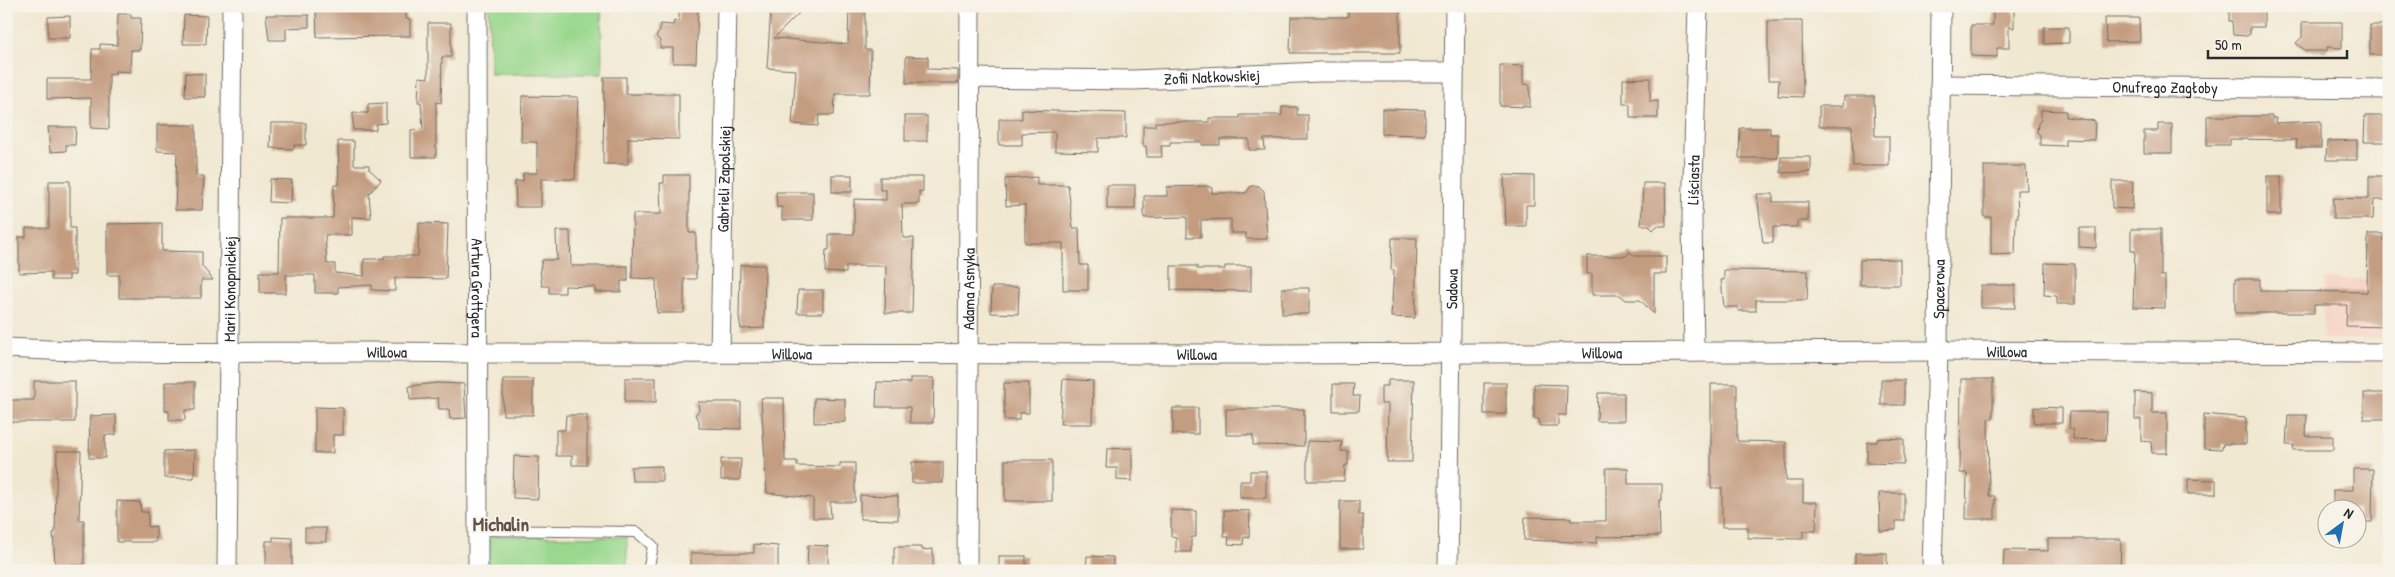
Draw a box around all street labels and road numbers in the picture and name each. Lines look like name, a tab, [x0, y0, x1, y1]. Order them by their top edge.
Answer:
street label: Zofii Nałkowskiej	[1163, 64, 1260, 90]
street label: Onufrego Zagłoby	[2112, 76, 2218, 98]
street label: Gabrieli Zapolskiej	[711, 125, 736, 233]
street label: Liściasta	[1681, 155, 1705, 205]
street label: Marii Konopnickiej	[218, 236, 241, 342]
street label: Artura Grottgera	[466, 238, 489, 338]
street label: Adama Asnyka	[957, 248, 980, 330]
street label: Spacerowa	[1927, 259, 1950, 319]
street label: Sadowa	[1440, 269, 1463, 309]
street label: Willowa	[1987, 340, 2027, 362]
street label: Willowa	[367, 341, 407, 363]
street label: Willowa	[1582, 341, 1622, 364]
street label: Willowa	[772, 342, 812, 364]
street label: Willowa	[1177, 343, 1217, 365]

